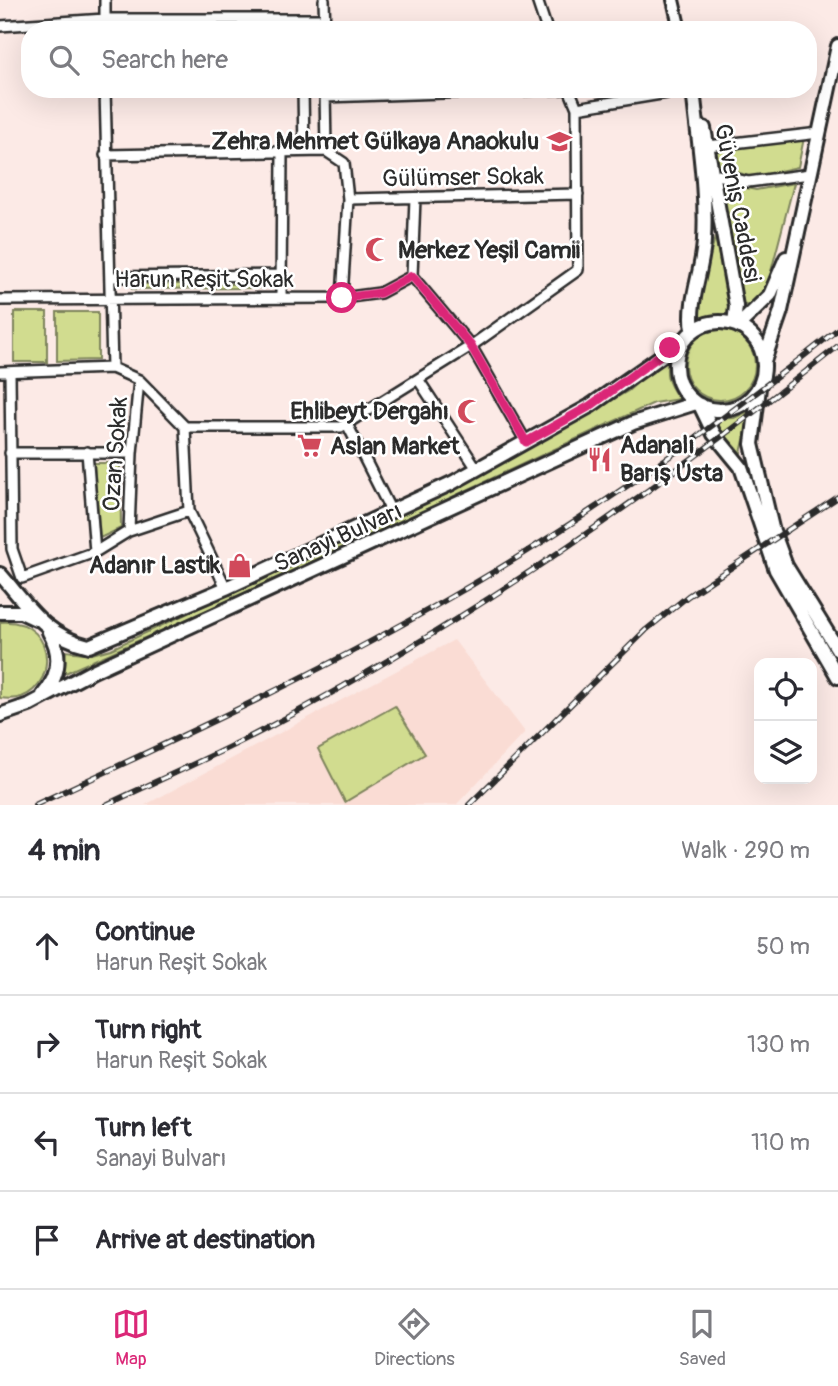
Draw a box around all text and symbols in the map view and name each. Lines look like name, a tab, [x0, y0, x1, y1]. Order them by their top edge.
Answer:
search box	[21, 21, 817, 98]
icon: search	[45, 41, 83, 79]
text: Search here	[101, 44, 228, 76]
street label: Güveniş Caddesi	[708, 121, 767, 285]
place label: Zehra Mehmet Gülkaya Anaokulu	[211, 127, 539, 156]
school or university icon: Zehra Mehmet Gülkaya Anaokulu	[545, 127, 573, 155]
street label: Gülümser Sokak	[382, 162, 544, 193]
mosque icon: Merkez Yeşil Camii	[364, 236, 392, 264]
place label: Merkez Yeşil Camii	[398, 236, 580, 265]
street label: Harun Reşit Sokak	[114, 265, 294, 294]
route start	[326, 282, 357, 313]
route end	[654, 332, 685, 363]
street label: Ozan Sokak	[97, 396, 134, 512]
place label: Ehlibeyt Dergahı	[290, 397, 449, 426]
mosque icon: Ehlibeyt Dergahı	[455, 397, 483, 425]
place label: Adanalı Barış Usta	[620, 431, 723, 488]
supermarket icon: Aslan Market	[296, 432, 324, 460]
place label: Aslan Market	[330, 432, 461, 461]
restaurant icon: Adanalı Barış Usta	[586, 445, 614, 473]
street label: Sanayi Bulvarı	[270, 496, 407, 579]
place label: Adanır Lastik	[89, 551, 221, 580]
shop icon: Adanır Lastik	[226, 551, 254, 579]
map controls	[754, 658, 817, 784]
button: locate	[754, 658, 817, 721]
button: layers	[754, 721, 817, 784]
text: 4 min	[28, 832, 101, 869]
text: Walk · 290 m	[681, 836, 810, 865]
text: Continue	[95, 916, 195, 948]
icon: ahead	[28, 927, 66, 965]
text: 50 m	[756, 932, 810, 961]
text: Harun Reşit Sokak	[95, 948, 267, 977]
text: Turn right	[95, 1014, 201, 1046]
icon: right	[28, 1025, 66, 1063]
text: 130 m	[747, 1030, 810, 1059]
text: Harun Reşit Sokak	[95, 1046, 267, 1075]
text: Turn left	[95, 1112, 191, 1144]
icon: left	[28, 1123, 66, 1161]
text: 110 m	[751, 1128, 810, 1157]
text: Sanayi Bulvarı	[95, 1144, 227, 1173]
icon: arrive	[28, 1221, 66, 1259]
text: Arrive at destination	[95, 1224, 315, 1256]
tab: Map	[112, 1305, 150, 1371]
tab: Directions	[374, 1305, 455, 1371]
tab: Saved	[679, 1305, 726, 1371]

